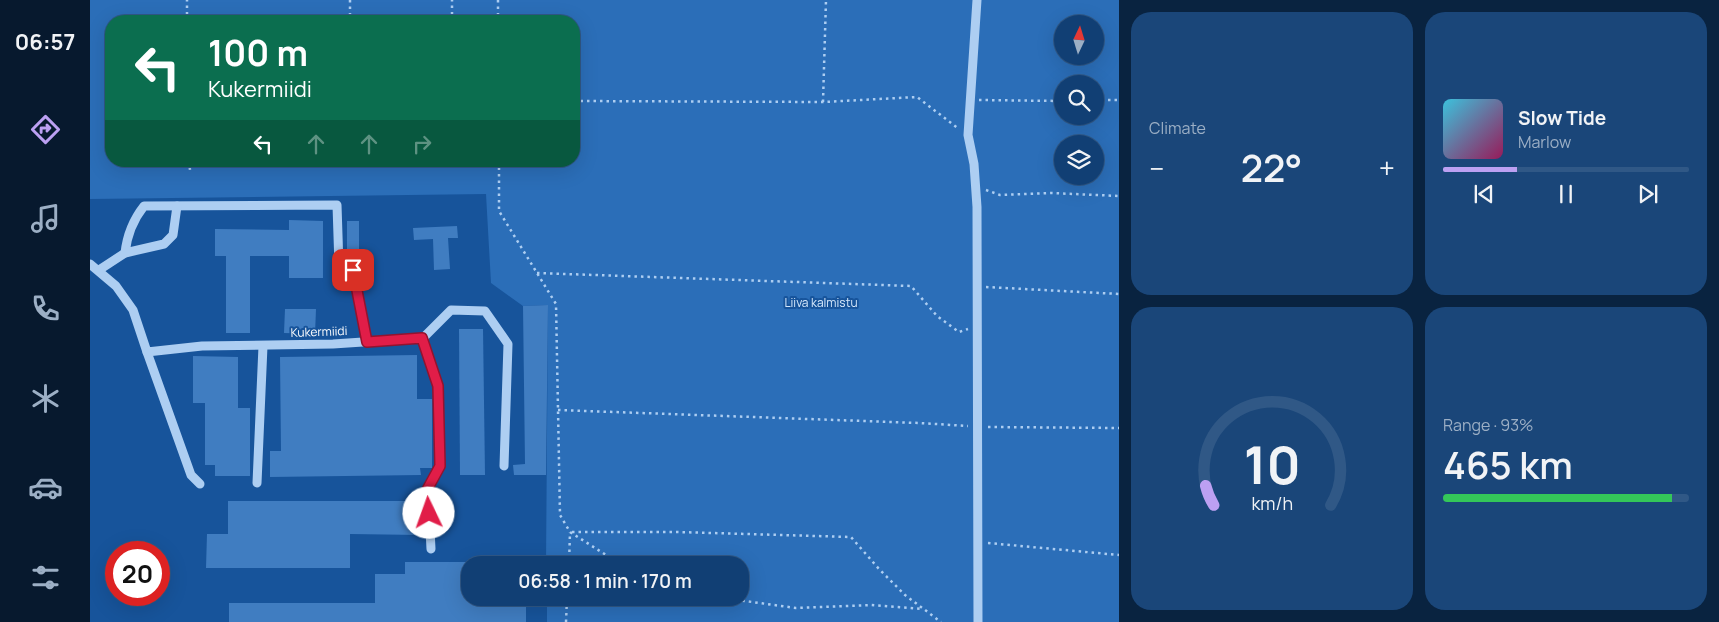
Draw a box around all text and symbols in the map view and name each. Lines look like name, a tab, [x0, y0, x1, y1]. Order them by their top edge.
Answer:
north arrow	[1054, 15, 1104, 65]
map controls	[1054, 15, 1104, 185]
text: 06:57	[15, 27, 75, 57]
text: 100 m	[208, 29, 308, 77]
icon: left	[125, 35, 190, 100]
text: Kukermiidi	[208, 74, 312, 104]
button: search	[1054, 75, 1104, 125]
text: Slow Tide	[1518, 105, 1606, 131]
icon: directions	[28, 112, 63, 147]
text: Climate	[1149, 117, 1206, 139]
icon: left	[249, 130, 277, 158]
icon: ahead	[302, 130, 330, 158]
icon: ahead	[355, 130, 383, 158]
icon: right	[408, 130, 436, 158]
text: Marlow	[1518, 131, 1571, 153]
button: layers	[1054, 135, 1104, 185]
text: 22°	[1241, 141, 1302, 193]
text: −	[1149, 149, 1164, 187]
text: +	[1379, 149, 1395, 187]
icon: previous	[1470, 180, 1498, 208]
icon: pause	[1552, 180, 1580, 208]
icon: next	[1634, 180, 1662, 208]
icon: music	[28, 201, 63, 236]
pin	[332, 249, 374, 291]
icon: arrive	[339, 256, 367, 284]
icon: phone	[28, 291, 63, 326]
park label: Liiva kalmistu	[784, 294, 858, 311]
street label: Kukermiidi	[290, 322, 348, 341]
icon: climate	[28, 381, 63, 416]
text: Range · 93%	[1443, 414, 1534, 436]
text: 10	[1244, 429, 1301, 500]
text: 465 km	[1443, 438, 1573, 490]
icon: car	[28, 470, 63, 505]
position arrow	[402, 486, 454, 538]
text: km/h	[1251, 491, 1293, 515]
speed limit sign: 20	[105, 541, 170, 606]
icon: filters	[28, 560, 63, 595]
text: 06:58 · 1 min · 170 m	[518, 568, 692, 594]

